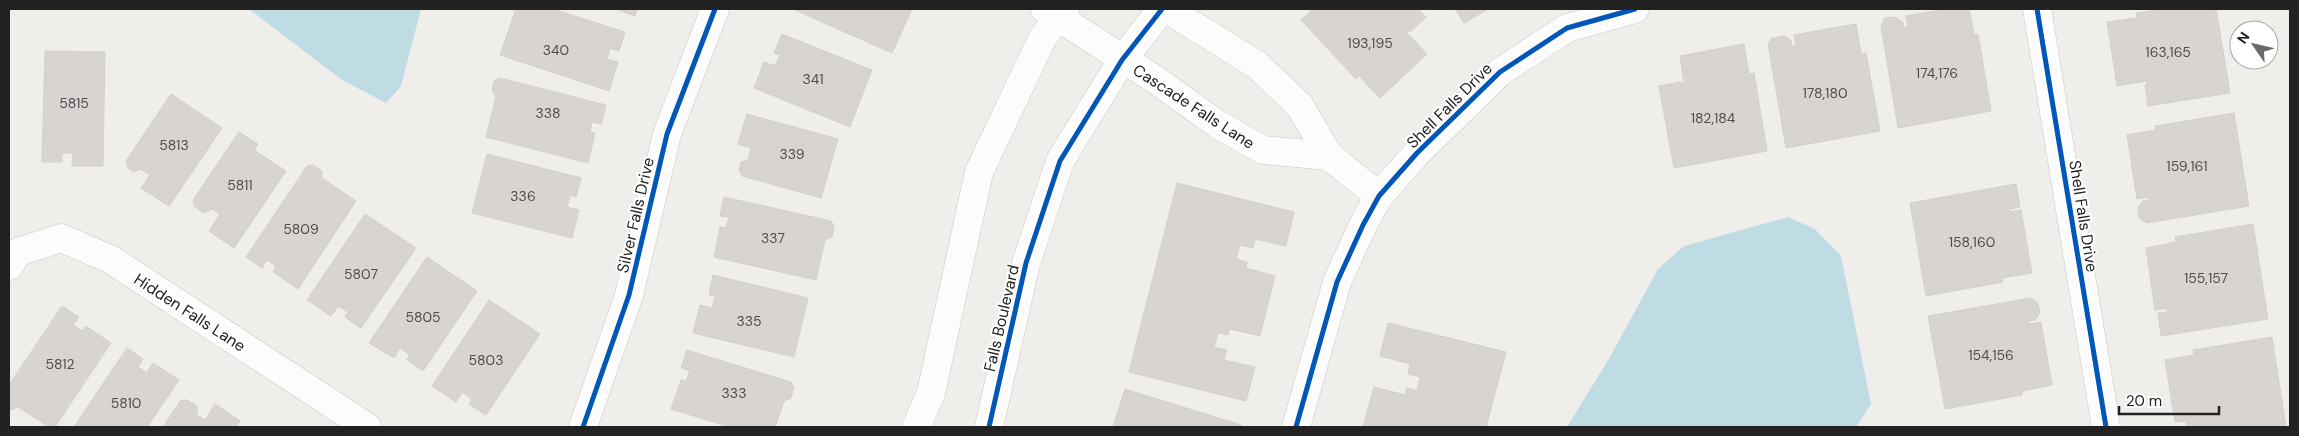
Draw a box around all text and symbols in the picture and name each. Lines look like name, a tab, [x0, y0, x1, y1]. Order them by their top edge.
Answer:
north arrow	[2229, 20, 2279, 70]
text: N	[2233, 28, 2254, 47]
house number: 193,195	[1347, 34, 1393, 52]
house number: 340	[543, 41, 569, 59]
house number: 163,165	[2145, 43, 2191, 61]
street label: Shell Falls Drive	[1402, 58, 1497, 153]
street label: Cascade Falls Lane	[1129, 59, 1259, 154]
house number: 174,176	[1916, 64, 1958, 82]
house number: 341	[802, 70, 824, 88]
house number: 178,180	[1802, 84, 1848, 102]
house number: 5815	[59, 94, 89, 112]
house number: 338	[535, 104, 561, 122]
house number: 182,184	[1691, 109, 1736, 127]
house number: 5813	[159, 136, 189, 154]
house number: 339	[780, 145, 805, 163]
street label: Silver Falls Drive	[612, 155, 659, 275]
house number: 159,161	[2166, 157, 2208, 175]
street label: Shell Falls Drive	[2064, 159, 2103, 274]
house number: 5811	[227, 176, 253, 194]
house number: 336	[510, 187, 536, 205]
house number: 5809	[283, 220, 319, 238]
house number: 337	[761, 229, 785, 247]
house number: 158,160	[1949, 233, 1995, 251]
street label: Falls Boulevard	[979, 263, 1024, 374]
house number: 5807	[344, 265, 378, 283]
street label: Hidden Falls Lane	[130, 269, 249, 356]
house number: 155,157	[2184, 269, 2228, 287]
house number: 5805	[405, 308, 441, 326]
house number: 335	[736, 312, 762, 330]
house number: 154,156	[1968, 346, 2014, 364]
house number: 5803	[469, 351, 503, 369]
house number: 5812	[45, 355, 75, 373]
house number: 333	[722, 384, 746, 402]
scale bar	[2119, 384, 2219, 416]
text: 20 m	[2126, 391, 2162, 411]
house number: 5810	[111, 394, 141, 412]

